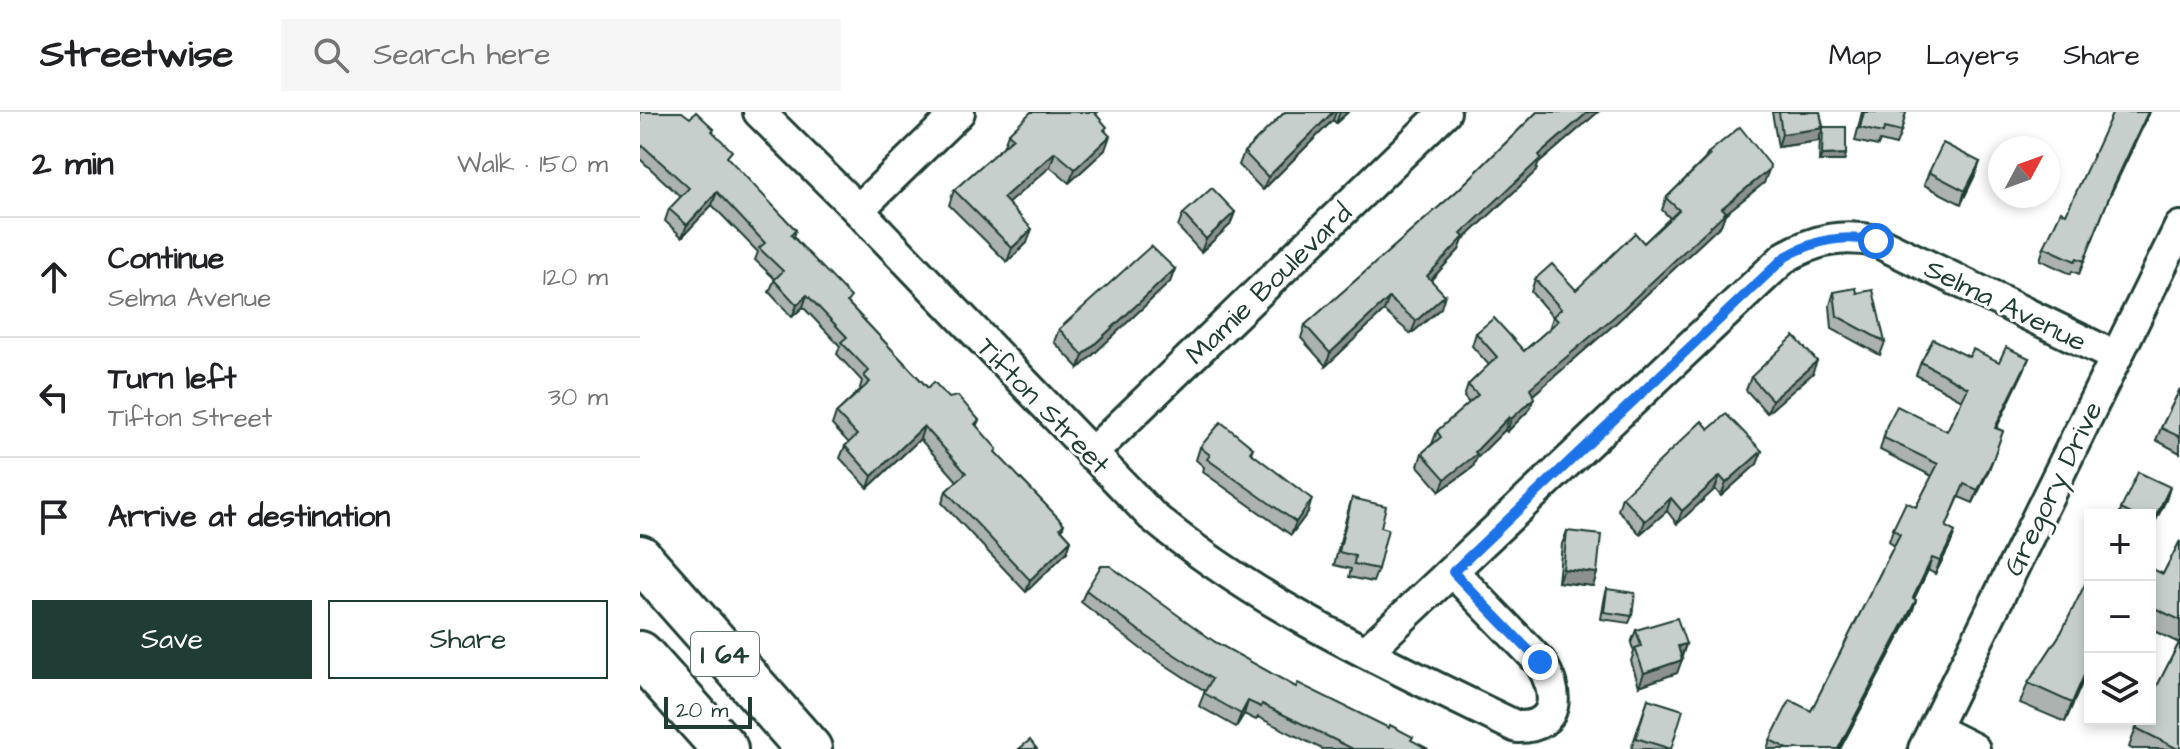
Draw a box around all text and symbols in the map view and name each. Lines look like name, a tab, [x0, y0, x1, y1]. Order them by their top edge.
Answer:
search box	[281, 19, 841, 91]
text: Streetwise	[40, 29, 233, 81]
icon: search	[309, 33, 353, 77]
text: Search here	[373, 34, 550, 76]
text: Map	[1829, 36, 1882, 75]
text: Layers	[1926, 36, 2019, 75]
text: Share	[2063, 36, 2140, 75]
north arrow	[1988, 136, 2060, 208]
text: 2 min	[32, 140, 114, 188]
text: Walk · 150 m	[457, 146, 608, 182]
street label: Mamie Boulevard	[1177, 194, 1361, 374]
route start	[1858, 223, 1894, 259]
text: Continue	[108, 238, 224, 280]
street label: Selma Avenue	[1918, 249, 2093, 361]
icon: ahead	[32, 255, 76, 299]
text: 120 m	[543, 259, 608, 295]
text: Selma Avenue	[108, 280, 271, 316]
street label: Tifton Street	[967, 329, 1119, 484]
text: Turn left	[108, 358, 236, 400]
icon: left	[32, 375, 76, 419]
text: 30 m	[548, 379, 608, 415]
street label: Gregory Drive	[1994, 395, 2114, 583]
text: Tifton Street	[108, 400, 272, 436]
icon: arrive	[32, 495, 76, 539]
text: Arrive at destination	[108, 496, 390, 538]
map controls	[2084, 509, 2156, 725]
button: +	[2084, 509, 2156, 581]
button: −	[2084, 581, 2156, 653]
button: Save	[32, 600, 312, 679]
button: Share	[328, 600, 608, 679]
road number: I 64	[691, 632, 759, 676]
route end	[1522, 644, 1558, 680]
button: layers	[2084, 653, 2156, 725]
scale bar	[664, 693, 752, 729]
text: 20 m	[676, 695, 728, 726]

